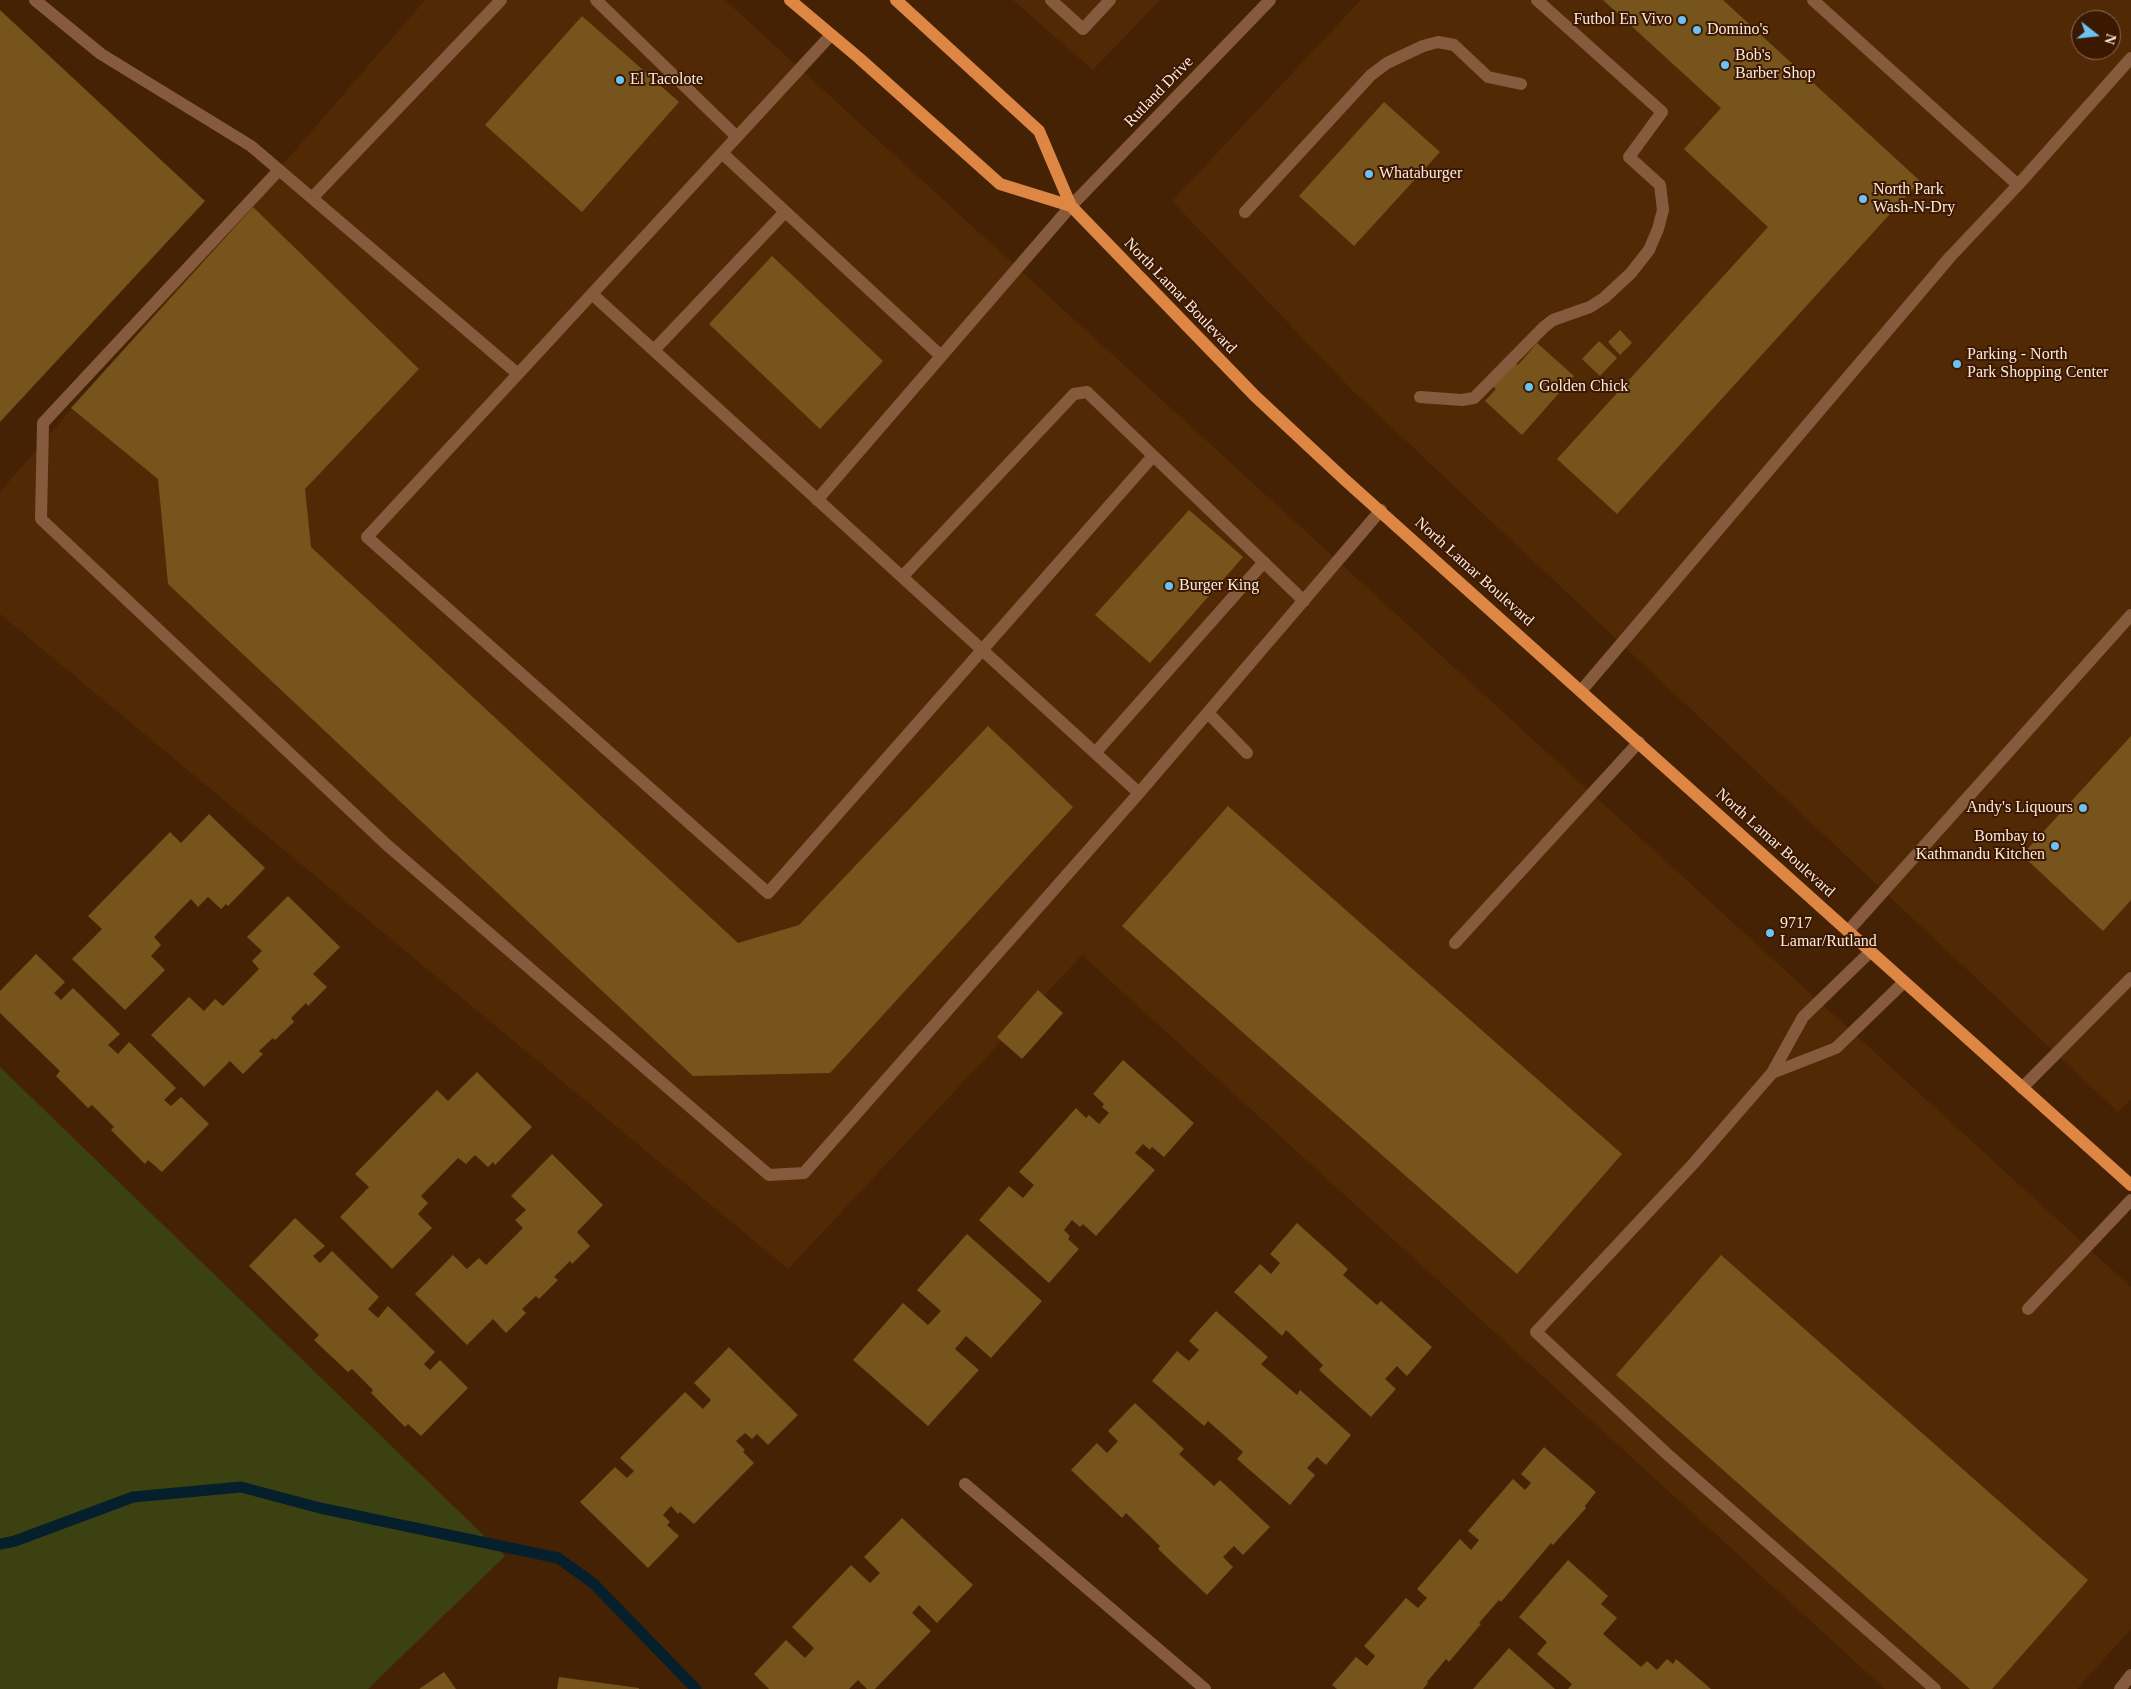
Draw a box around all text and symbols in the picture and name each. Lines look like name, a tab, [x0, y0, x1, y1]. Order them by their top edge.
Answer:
place label: Futbol En Vivo	[1573, 10, 1672, 30]
north arrow	[2071, 10, 2121, 60]
marker: Futbol En Vivo	[1676, 14, 1688, 26]
place label: Domino's	[1707, 20, 1769, 40]
marker: Domino's	[1691, 24, 1703, 36]
text: N	[2101, 32, 2119, 46]
place label: Bob's Barber Shop	[1735, 46, 1815, 84]
street label: Rutland Drive	[1120, 53, 1198, 131]
marker: Bob's Barber Shop	[1719, 59, 1731, 71]
place label: El Tacolote	[630, 70, 703, 90]
marker: El Tacolote	[614, 74, 626, 86]
place label: Whataburger	[1379, 164, 1462, 184]
marker: Whataburger	[1363, 168, 1375, 180]
place label: North Park Wash-N-Dry	[1873, 180, 1955, 218]
marker: North Park Wash-N-Dry	[1857, 193, 1869, 205]
street label: North Lamar Boulevard	[1120, 234, 1240, 358]
place label: Parking - North Park Shopping Center	[1967, 345, 2108, 383]
marker: Parking - North Park Shopping Center	[1951, 358, 1963, 370]
place label: Golden Chick	[1539, 377, 1628, 397]
marker: Golden Chick	[1523, 381, 1535, 393]
street label: North Lamar Boulevard	[1410, 513, 1538, 631]
place label: Burger King	[1179, 576, 1259, 596]
marker: Burger King	[1163, 580, 1175, 592]
street label: North Lamar Boulevard	[1711, 784, 1839, 902]
place label: Andy's Liquours	[1967, 798, 2073, 818]
marker: Andy's Liquours	[2077, 802, 2089, 814]
place label: Bombay to Kathmandu Kitchen	[1916, 827, 2045, 865]
marker: Bombay to Kathmandu Kitchen	[2049, 840, 2061, 852]
place label: 9717 Lamar/Rutland	[1780, 914, 1877, 952]
marker: 9717 Lamar/Rutland	[1764, 927, 1776, 939]

